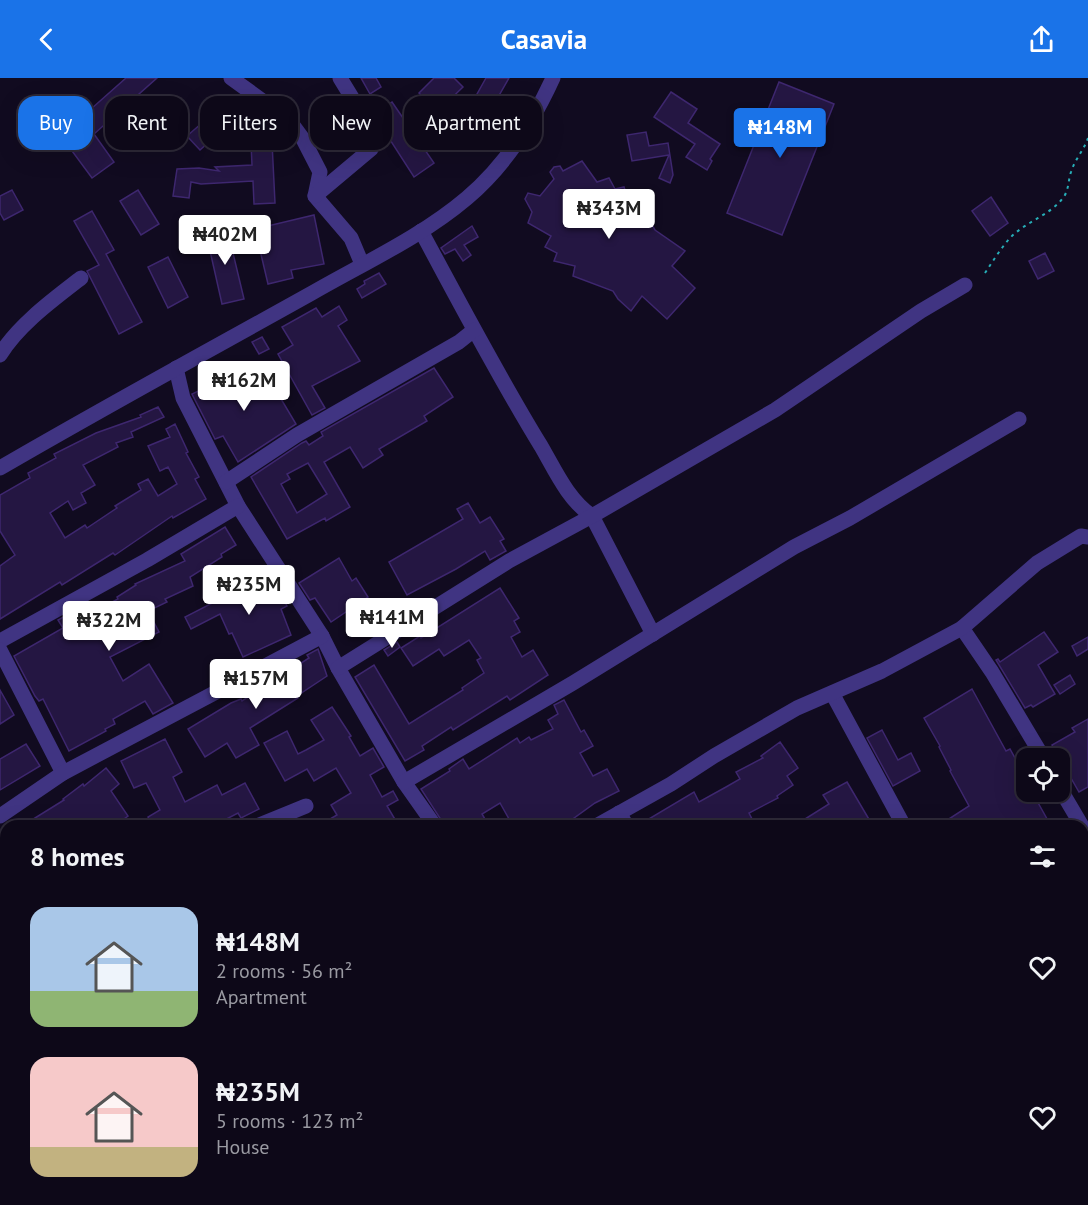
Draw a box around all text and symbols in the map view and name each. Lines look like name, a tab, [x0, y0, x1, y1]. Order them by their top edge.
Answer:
text: Casavia	[501, 22, 587, 56]
icon: back	[30, 23, 63, 56]
icon: share	[1025, 23, 1058, 56]
chip: Buy	[18, 96, 93, 150]
chip: Rent	[105, 96, 188, 150]
chip: Filters	[200, 96, 298, 150]
chip: New	[310, 96, 392, 150]
chip: Apartment	[404, 96, 542, 150]
pin: ₦148M	[738, 108, 822, 159]
text: ₦148M	[748, 114, 812, 140]
pin: ₦343M	[567, 189, 651, 240]
text: ₦343M	[577, 195, 641, 221]
pin: ₦402M	[183, 215, 267, 266]
text: ₦402M	[193, 221, 257, 247]
pin: ₦162M	[202, 361, 286, 412]
text: ₦162M	[212, 367, 276, 393]
pin: ₦235M	[207, 565, 291, 616]
text: ₦235M	[217, 571, 281, 597]
pin: ₦141M	[350, 598, 434, 649]
pin: ₦322M	[67, 601, 151, 652]
text: ₦141M	[360, 604, 424, 630]
text: ₦322M	[77, 607, 141, 633]
pin: ₦157M	[214, 659, 298, 710]
text: ₦157M	[224, 665, 288, 691]
map controls	[1016, 748, 1070, 802]
button: locate	[1016, 748, 1070, 802]
text: 8 homes	[30, 840, 125, 873]
icon: filters	[1026, 840, 1059, 873]
text: ₦148M	[216, 925, 300, 958]
icon: home	[78, 931, 150, 1003]
icon: heart	[1026, 951, 1059, 984]
text: 2 rooms · 56 m²	[216, 958, 352, 984]
text: Apartment	[216, 984, 307, 1010]
text: ₦235M	[216, 1075, 300, 1108]
icon: home	[78, 1081, 150, 1153]
icon: heart	[1026, 1101, 1059, 1134]
text: 5 rooms · 123 m²	[216, 1108, 363, 1134]
text: House	[216, 1134, 270, 1160]

